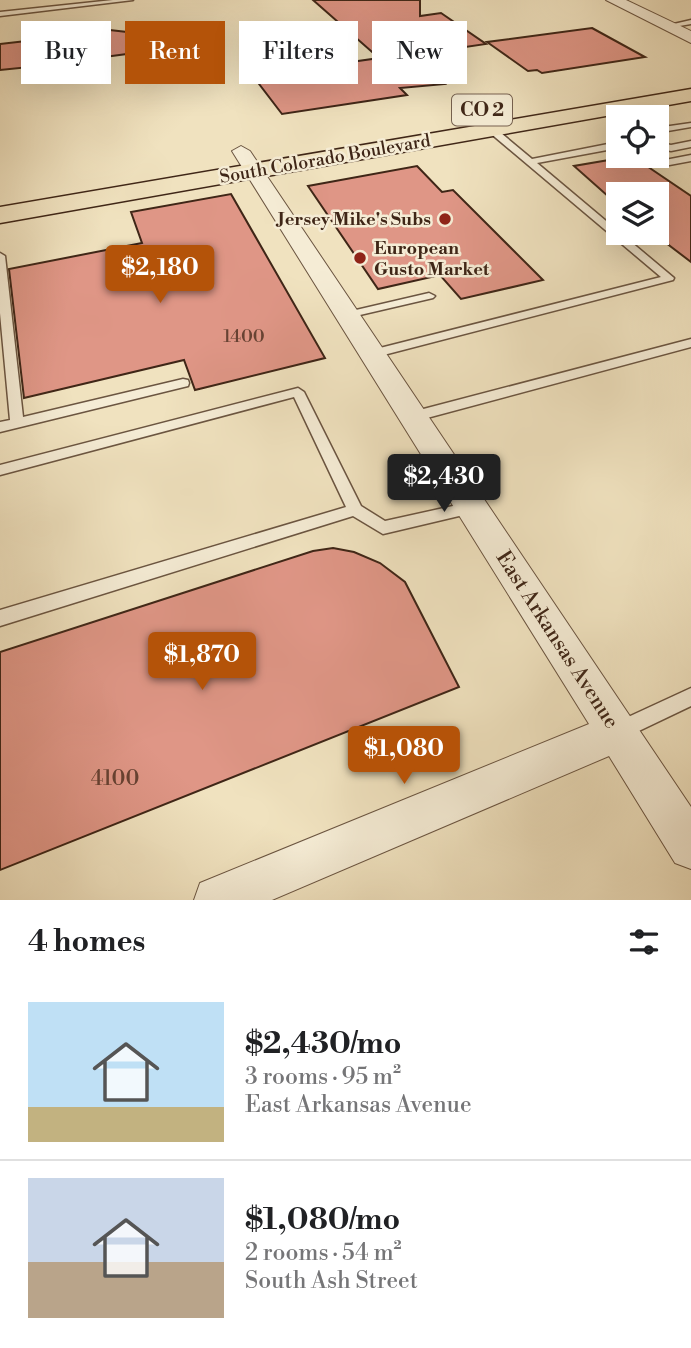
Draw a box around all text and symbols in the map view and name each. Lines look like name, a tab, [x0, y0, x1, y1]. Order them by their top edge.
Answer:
chip: Buy	[21, 21, 111, 84]
chip: Rent	[125, 21, 225, 84]
chip: Filters	[239, 21, 358, 84]
chip: New	[372, 21, 467, 84]
road number: CO 2	[452, 94, 512, 125]
map controls	[606, 105, 669, 245]
button: locate	[606, 105, 669, 168]
street label: South Colorado Boulevard	[218, 129, 433, 189]
button: layers	[606, 182, 669, 245]
place label: Jersey Mike's Subs	[275, 208, 431, 231]
marker: Jersey Mike's Subs	[437, 211, 453, 227]
place label: European Gusto Market	[374, 237, 490, 281]
pin: $2,180	[103, 246, 217, 305]
marker: European Gusto Market	[352, 250, 368, 266]
text: $2,180	[121, 254, 199, 282]
house number: 1400	[223, 325, 265, 348]
pin: $2,430	[387, 454, 501, 514]
text: $2,430	[403, 463, 485, 491]
street label: East Arkansas Avenue	[490, 546, 624, 734]
pin: $1,870	[145, 632, 259, 692]
text: $1,870	[164, 641, 240, 669]
pin: $1,080	[347, 726, 461, 786]
text: $1,080	[364, 735, 444, 763]
house number: 4100	[91, 766, 139, 792]
text: 4 homes	[28, 923, 145, 961]
icon: filters	[625, 923, 663, 961]
text: $2,430/mo	[245, 1025, 401, 1063]
icon: home	[84, 1030, 168, 1114]
text: 3 rooms · 95 m²	[245, 1063, 401, 1091]
text: East Arkansas Avenue	[245, 1091, 472, 1119]
text: $1,080/mo	[245, 1201, 400, 1239]
icon: home	[84, 1206, 168, 1290]
text: 2 rooms · 54 m²	[245, 1239, 402, 1267]
text: South Ash Street	[245, 1267, 418, 1295]

